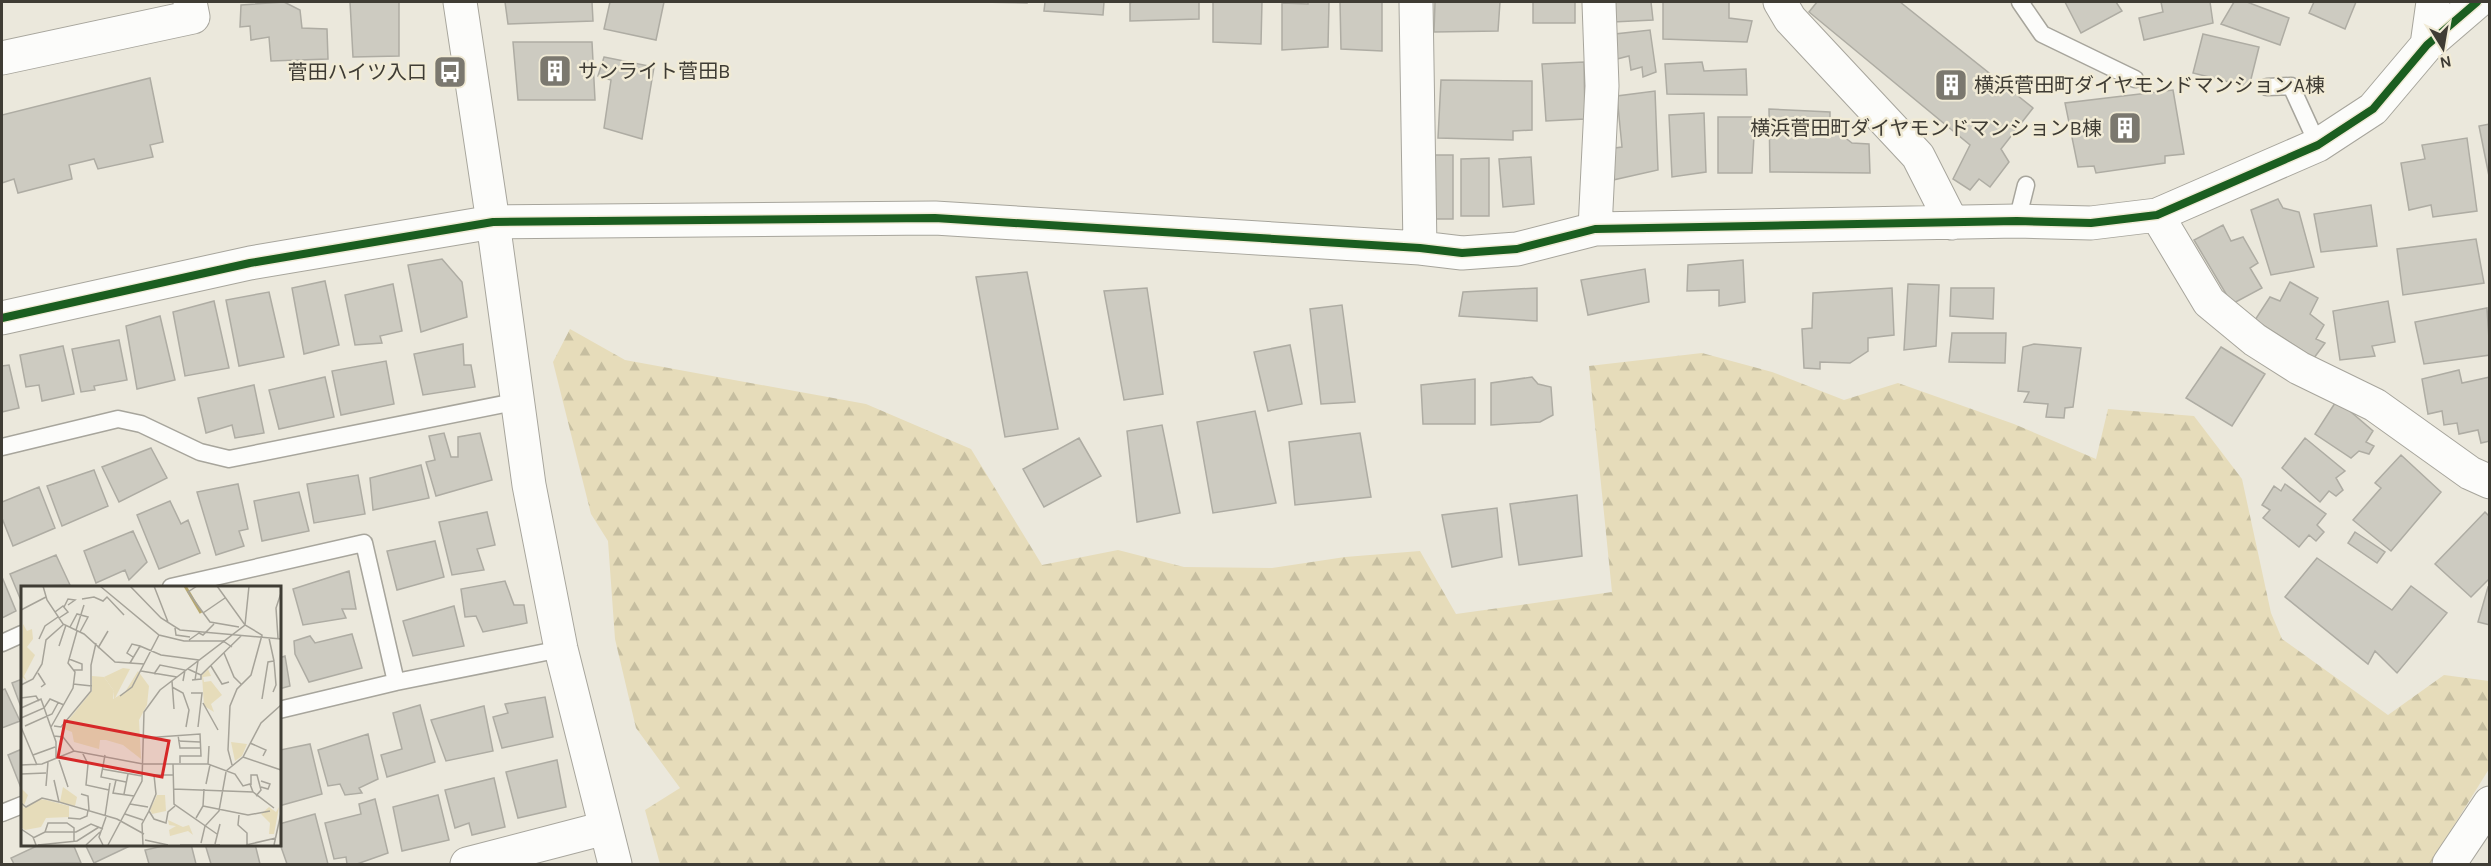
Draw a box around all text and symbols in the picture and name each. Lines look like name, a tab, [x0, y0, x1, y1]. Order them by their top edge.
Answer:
north arrow	[2413, 18, 2473, 78]
text: N	[2438, 52, 2453, 73]
building icon: サンライト菅田B	[537, 53, 573, 89]
bus stop icon: 菅田ハイツ入口	[432, 54, 468, 90]
place label: サンライト菅田B	[578, 60, 730, 83]
place label: 菅田ハイツ入口	[287, 61, 427, 84]
building icon: 横浜菅田町ダイヤモンドマンションA棟	[1933, 67, 1969, 103]
place label: 横浜菅田町ダイヤモンドマンションA棟	[1974, 74, 2325, 97]
building icon: 横浜菅田町ダイヤモンドマンションB棟	[2107, 110, 2143, 146]
place label: 横浜菅田町ダイヤモンドマンションB棟	[1750, 117, 2102, 140]
inset map	[21, 586, 280, 845]

